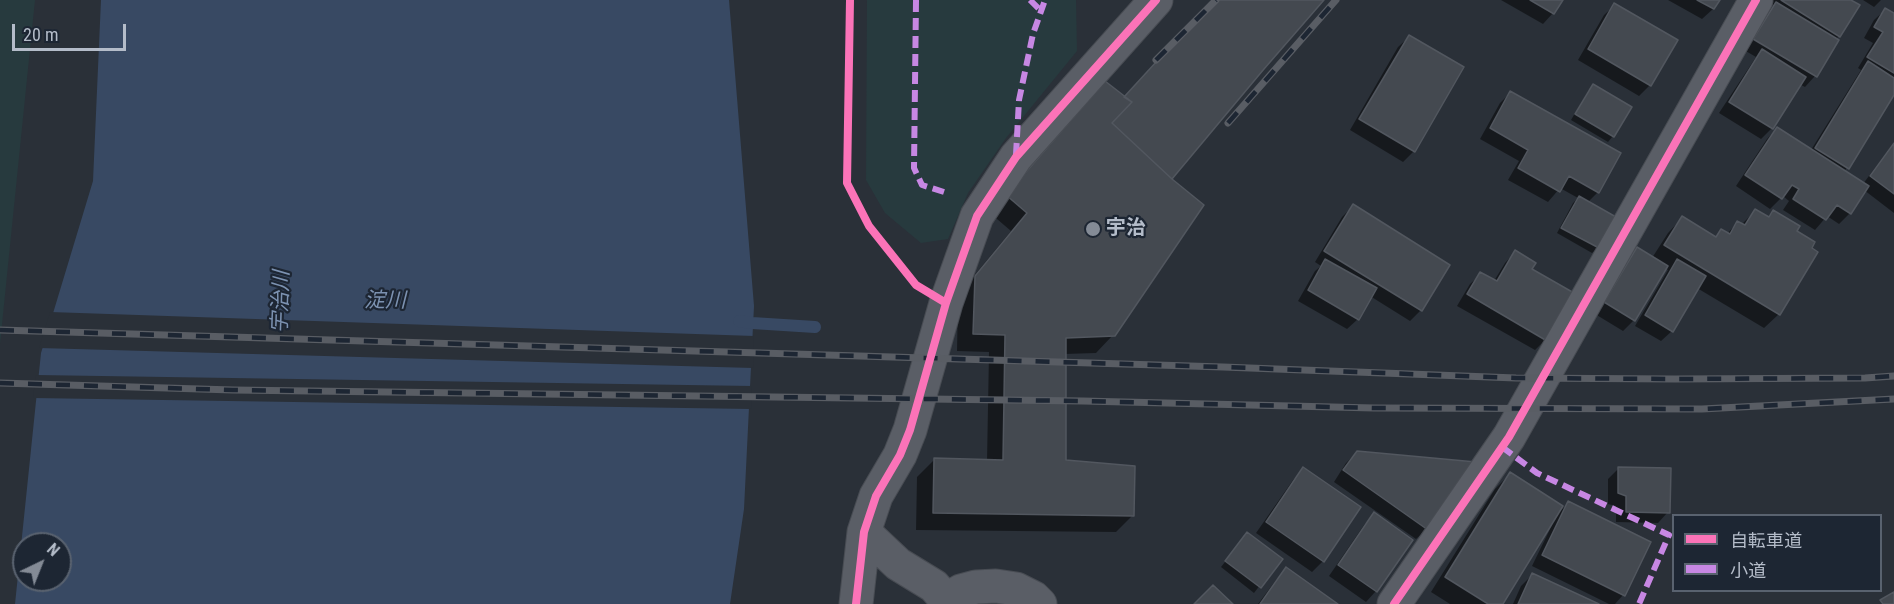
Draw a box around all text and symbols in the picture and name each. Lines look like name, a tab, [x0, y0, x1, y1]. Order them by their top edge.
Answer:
scale bar	[15, 12, 129, 50]
text: 20 m	[23, 24, 58, 45]
place label: 宇治	[1106, 217, 1146, 241]
marker: 宇治	[1084, 220, 1102, 238]
water label: 宇治川	[268, 270, 296, 334]
water label: 淀川	[364, 289, 406, 315]
legend	[1672, 514, 1882, 592]
text: 自転車道	[1730, 530, 1802, 551]
north arrow	[12, 532, 72, 592]
text: N	[43, 540, 63, 560]
text: 小道	[1730, 560, 1766, 581]

